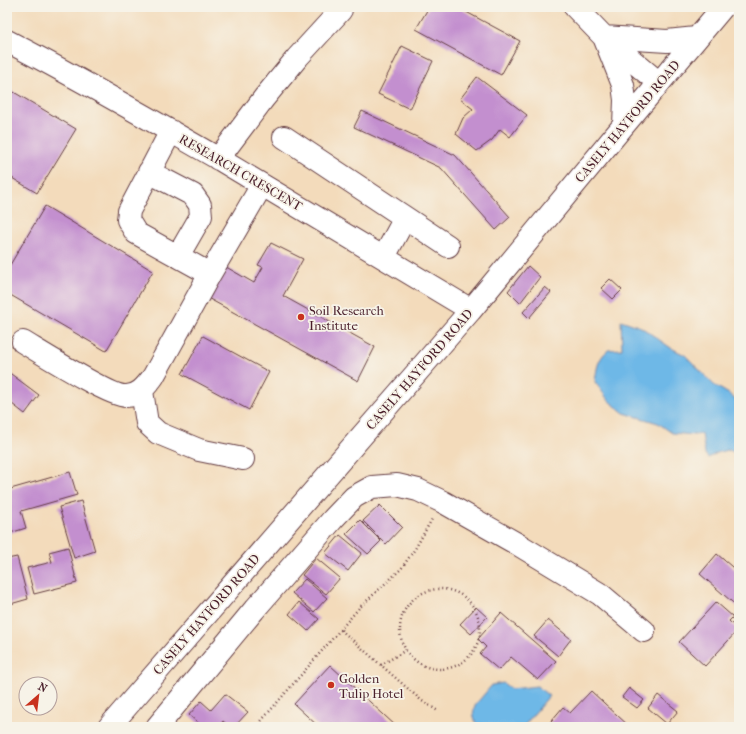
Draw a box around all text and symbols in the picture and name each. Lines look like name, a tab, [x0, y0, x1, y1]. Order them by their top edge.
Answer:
street label: CASELY HAYFORD ROAD	[572, 57, 683, 185]
street label: RESEARCH CRESCENT	[177, 131, 305, 214]
place label: Soil Research Institute	[309, 303, 385, 333]
street label: CASELY HAYFORD ROAD	[363, 306, 476, 433]
marker: Soil Research Institute	[296, 312, 306, 322]
street label: CASELY HAYFORD ROAD	[150, 551, 263, 678]
place label: Golden Tulip Hotel	[339, 671, 404, 701]
north arrow	[18, 676, 58, 716]
text: N	[36, 680, 50, 696]
marker: Golden Tulip Hotel	[326, 680, 336, 690]

